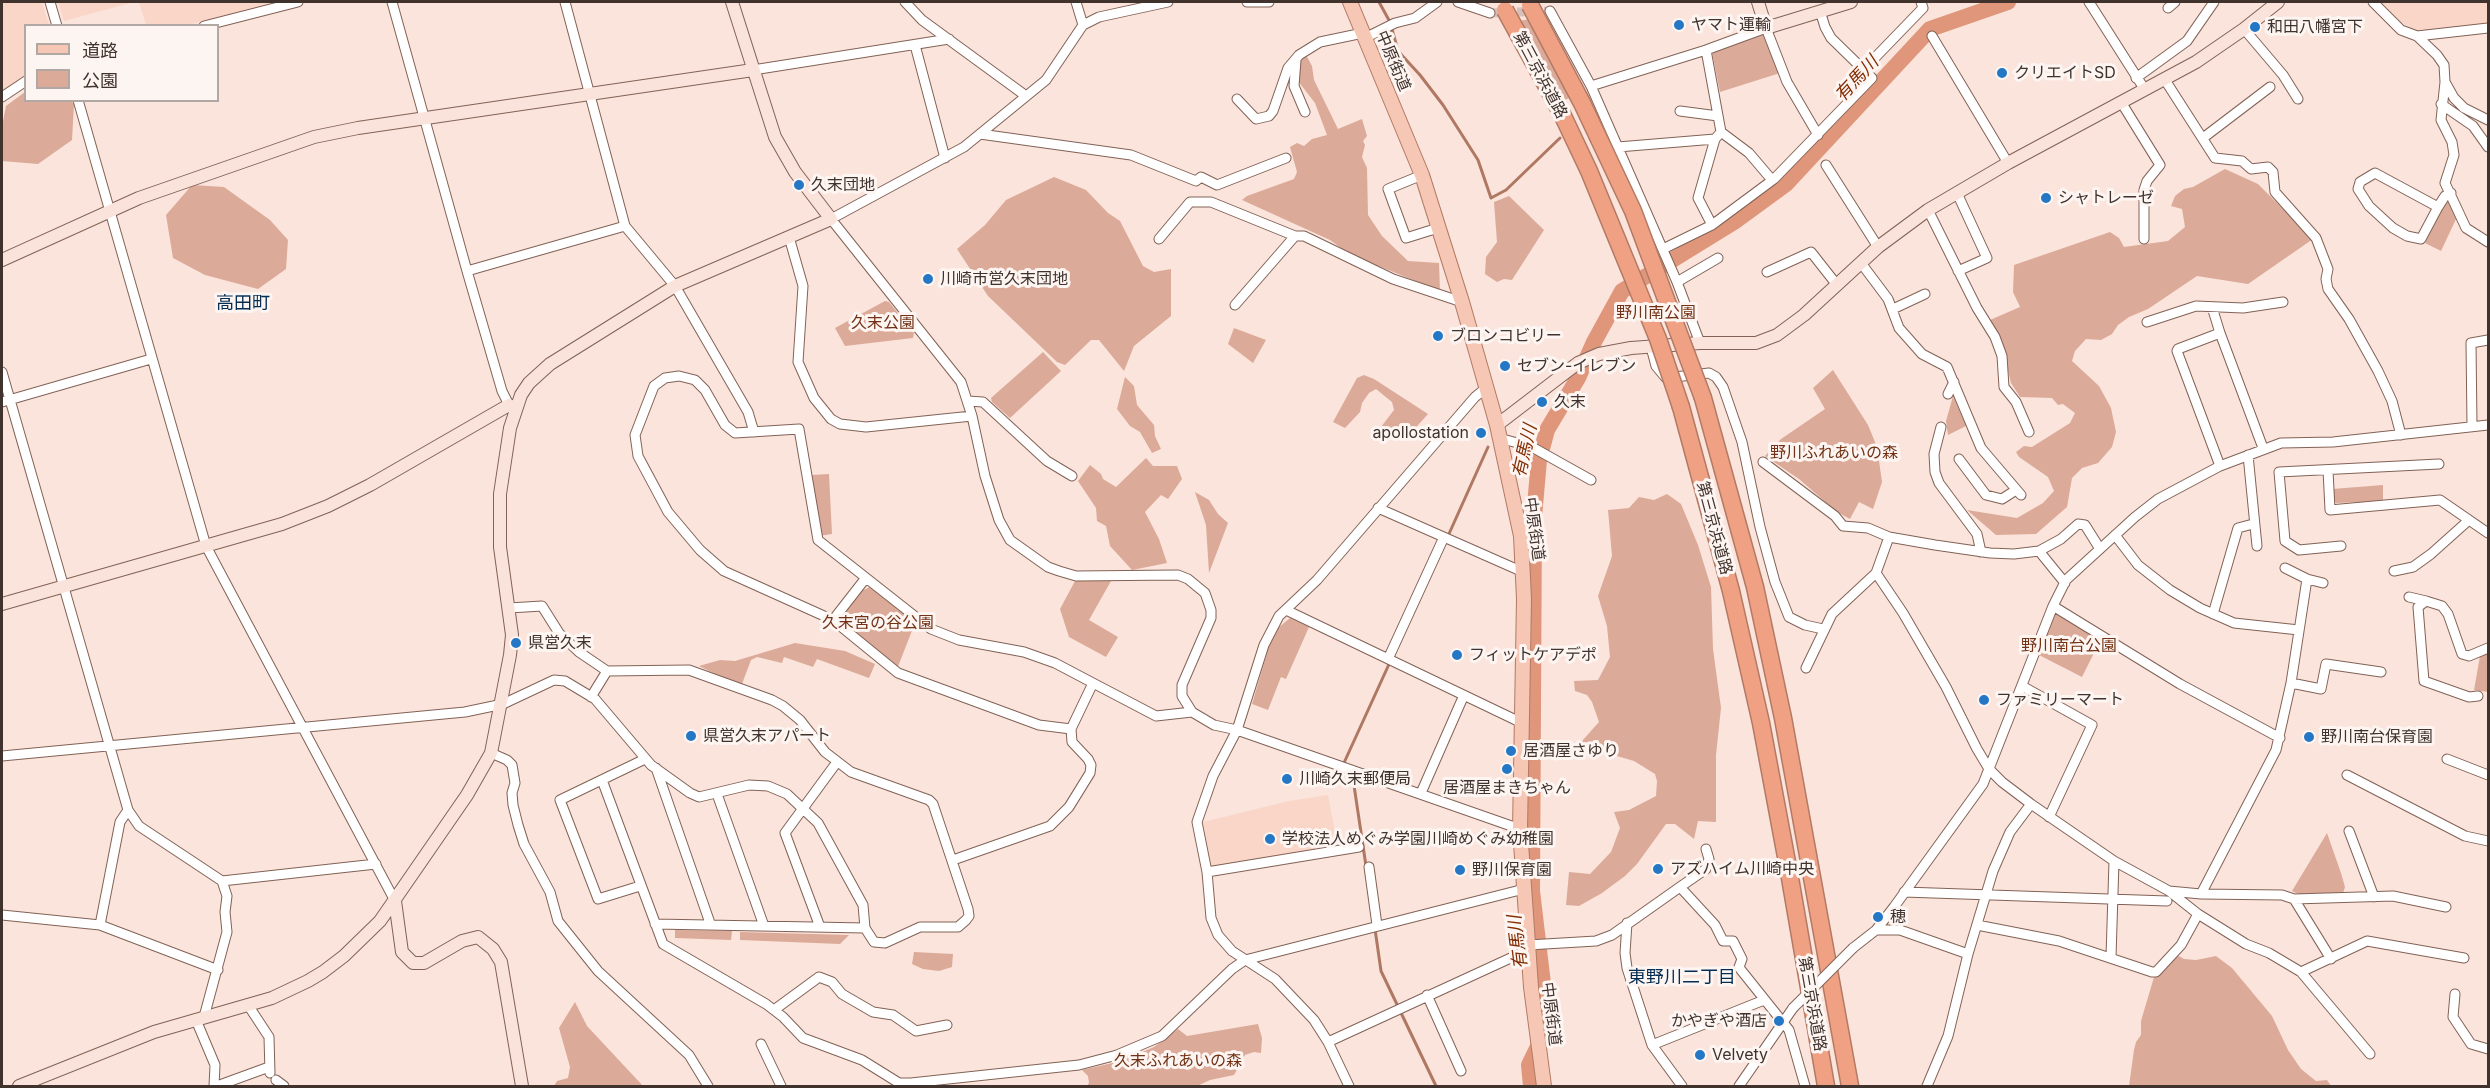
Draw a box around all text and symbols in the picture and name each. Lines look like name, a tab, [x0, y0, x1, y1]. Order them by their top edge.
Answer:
place label: ヤマト運輸	[1691, 15, 1771, 35]
place label: 和田八幡宮下	[2267, 17, 2363, 37]
marker: ヤマト運輸	[1672, 18, 1686, 32]
marker: 和田八幡宮下	[2248, 20, 2262, 34]
legend	[24, 24, 219, 102]
street label: 中原街道	[1372, 28, 1414, 94]
street label: 第三京浜道路	[1509, 28, 1571, 122]
text: 道路	[82, 40, 118, 61]
water label: 有馬川	[1831, 52, 1883, 106]
place label: クリエイトSD	[2014, 63, 2116, 83]
marker: クリエイトSD	[1995, 66, 2009, 80]
text: 公園	[82, 70, 118, 91]
place label: 久末団地	[811, 175, 875, 195]
marker: 久末団地	[792, 178, 806, 192]
place label: シャトレーゼ	[2058, 188, 2154, 208]
marker: シャトレーゼ	[2039, 191, 2053, 205]
place label: 川崎市営久末団地	[940, 269, 1068, 289]
marker: 川崎市営久末団地	[921, 272, 935, 286]
district label: 高田町	[216, 293, 270, 315]
park label: 野川南公園	[1616, 303, 1696, 323]
park label: 久末公園	[851, 313, 915, 333]
place label: ブロンコビリー	[1450, 326, 1562, 346]
marker: ブロンコビリー	[1431, 329, 1445, 343]
place label: セブン-イレブン	[1517, 356, 1636, 376]
marker: セブン-イレブン	[1498, 359, 1512, 373]
place label: 久末	[1554, 392, 1586, 412]
marker: 久末	[1535, 395, 1549, 409]
water label: 有馬川	[1508, 422, 1542, 480]
place label: apollostation	[1372, 423, 1469, 443]
marker: apollostation	[1474, 426, 1488, 440]
park label: 野川ふれあいの森	[1770, 443, 1898, 463]
street label: 第三京浜道路	[1692, 479, 1736, 577]
street label: 中原街道	[1520, 496, 1548, 562]
park label: 久末宮の谷公園	[822, 613, 934, 633]
place label: 県営久末	[528, 633, 592, 653]
marker: 県営久末	[509, 636, 523, 650]
park label: 野川南台公園	[2021, 636, 2117, 656]
place label: フィットケアデポ	[1469, 645, 1597, 665]
marker: フィットケアデポ	[1450, 648, 1464, 662]
place label: ファミリーマート	[1996, 690, 2124, 710]
marker: ファミリーマート	[1977, 693, 1991, 707]
place label: 県営久末アパート	[703, 726, 831, 746]
place label: 野川南台保育園	[2321, 727, 2433, 747]
marker: 県営久末アパート	[684, 729, 698, 743]
marker: 野川南台保育園	[2302, 730, 2316, 744]
place label: 居酒屋さゆり	[1523, 741, 1619, 761]
marker: 居酒屋さゆり	[1504, 744, 1518, 758]
marker: 居酒屋まきちゃん	[1500, 762, 1514, 776]
place label: 川崎久末郵便局	[1299, 769, 1411, 789]
marker: 川崎久末郵便局	[1280, 772, 1294, 786]
place label: 居酒屋まきちゃん	[1443, 778, 1571, 798]
place label: 学校法人めぐみ学園川崎めぐみ幼稚園	[1282, 829, 1554, 849]
marker: 学校法人めぐみ学園川崎めぐみ幼稚園	[1263, 832, 1277, 846]
place label: アズハイム川崎中央	[1670, 859, 1814, 879]
place label: 野川保育園	[1472, 860, 1552, 880]
marker: アズハイム川崎中央	[1651, 862, 1665, 876]
marker: 野川保育園	[1453, 863, 1467, 877]
place label: 穂	[1890, 907, 1906, 927]
marker: 穂	[1871, 910, 1885, 924]
water label: 有馬川	[1504, 914, 1532, 970]
street label: 第三京浜道路	[1794, 955, 1830, 1053]
district label: 東野川二丁目	[1628, 967, 1736, 989]
street label: 中原街道	[1538, 981, 1564, 1047]
place label: かやぎや酒店	[1671, 1011, 1767, 1031]
marker: かやぎや酒店	[1772, 1014, 1786, 1028]
place label: Velvety	[1712, 1045, 1768, 1065]
marker: Velvety	[1693, 1048, 1707, 1062]
park label: 久末ふれあいの森	[1114, 1051, 1242, 1071]

